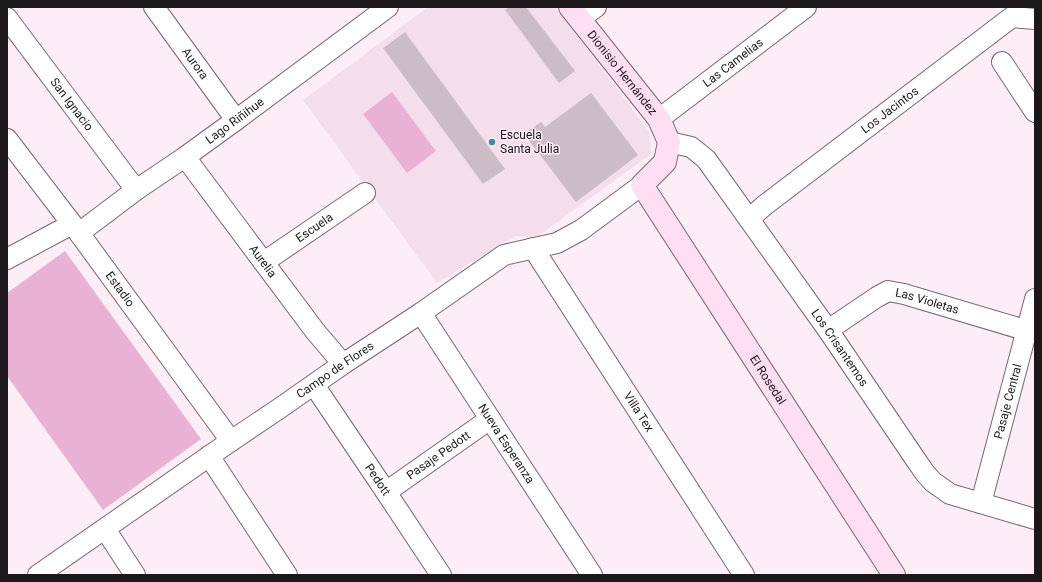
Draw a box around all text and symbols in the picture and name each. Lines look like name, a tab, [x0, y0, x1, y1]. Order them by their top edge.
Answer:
street label: Dionisio Hernández	[584, 28, 660, 118]
street label: Las Camelias	[700, 35, 766, 90]
street label: Aurora	[179, 45, 211, 82]
street label: San Ignacio	[47, 75, 96, 134]
street label: Los Jacintos	[858, 84, 921, 136]
street label: Lago Riñihue	[203, 95, 267, 147]
place label: Escuela Santa Julia	[500, 128, 559, 156]
marker: Escuela Santa Julia	[487, 137, 497, 147]
street label: Escuela	[293, 210, 336, 245]
street label: Aurelia	[246, 242, 280, 280]
street label: Estadio	[103, 269, 138, 310]
street label: Las Violetas	[894, 286, 961, 317]
street label: Los Crisantemos	[808, 306, 871, 389]
street label: Campo de Flores	[294, 339, 376, 401]
street label: El Rosedal	[747, 353, 789, 407]
street label: Pasaje Central	[991, 362, 1024, 441]
street label: Villa Tex	[621, 389, 657, 434]
street label: Nueva Esperanza	[475, 401, 537, 486]
street label: Pasaje Pedott	[404, 428, 473, 482]
street label: Pedott	[362, 461, 393, 498]

